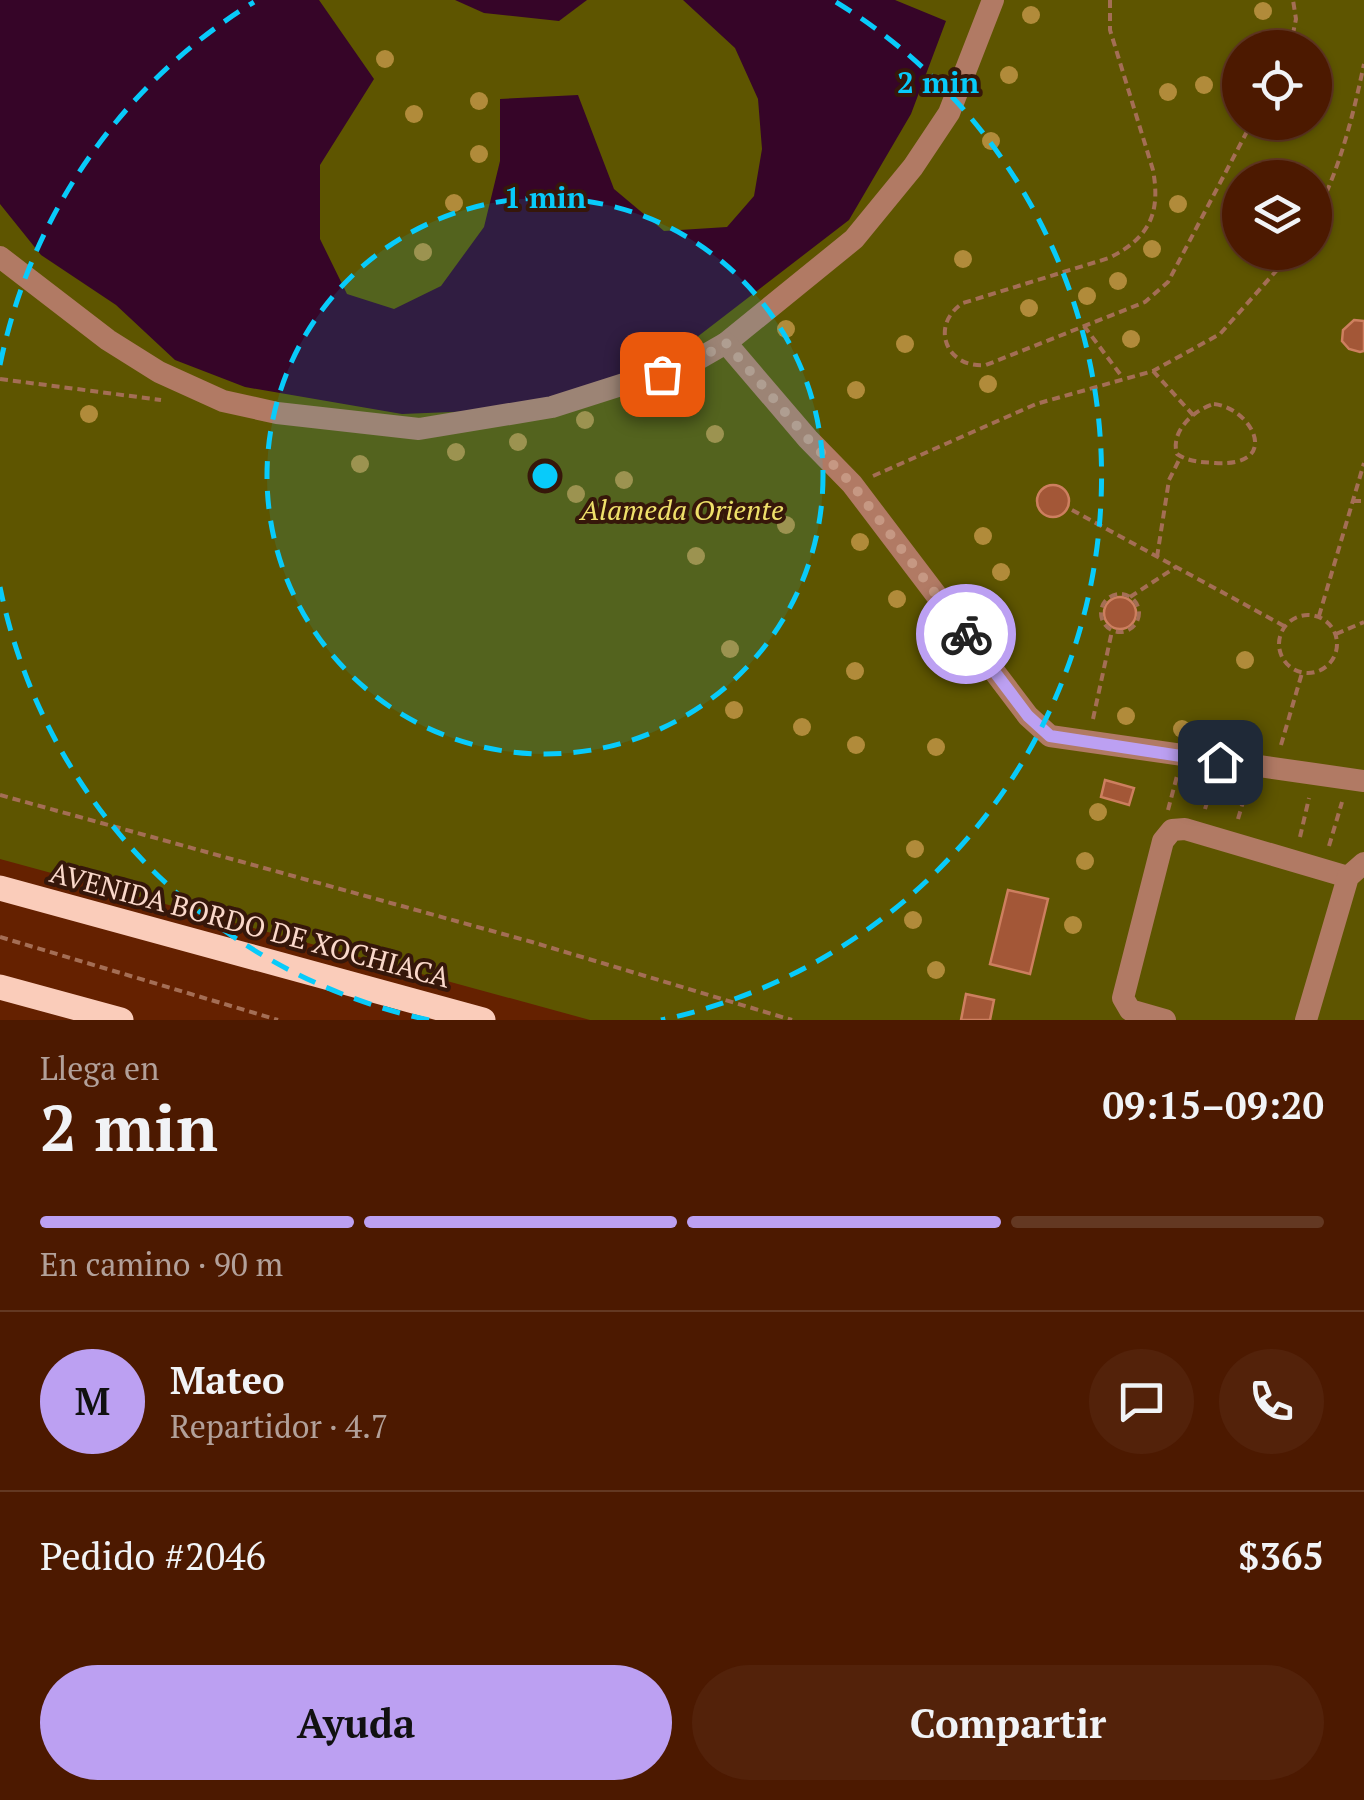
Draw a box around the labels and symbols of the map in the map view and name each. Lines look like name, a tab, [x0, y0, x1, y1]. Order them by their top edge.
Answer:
text: 2 min	[897, 62, 979, 102]
text: 1 min	[504, 177, 586, 217]
pin	[620, 332, 705, 417]
centre of rings	[527, 458, 563, 494]
park label: Alameda Oriente	[578, 491, 784, 528]
courier	[916, 584, 1016, 684]
pin	[1178, 720, 1263, 805]
street label: AVENIDA BORDO DE XOCHIACA	[46, 853, 455, 996]

